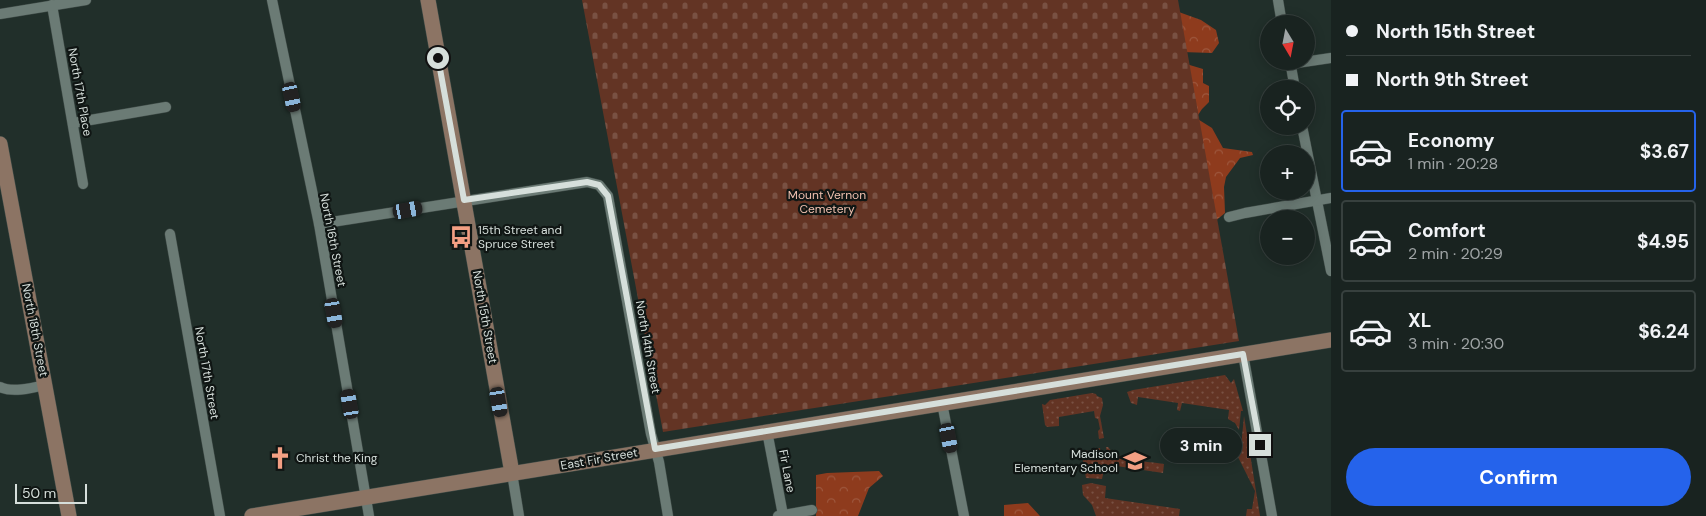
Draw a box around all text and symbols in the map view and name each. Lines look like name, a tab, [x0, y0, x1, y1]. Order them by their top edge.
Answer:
north arrow	[1260, 15, 1315, 70]
map controls	[1260, 15, 1315, 265]
text: North 15th Street	[1376, 19, 1535, 44]
street label: North 17th Place	[64, 47, 96, 138]
route start	[427, 47, 449, 69]
text: North 9th Street	[1376, 67, 1528, 92]
button: locate	[1260, 80, 1315, 135]
car	[281, 81, 302, 113]
text: Economy	[1408, 128, 1495, 153]
icon: car	[1348, 129, 1393, 174]
text: $3.67	[1640, 139, 1689, 164]
button: +	[1260, 145, 1315, 200]
text: 1 min · 20:28	[1408, 153, 1498, 174]
park label: Mount Vernon Cemetery	[788, 187, 866, 217]
street label: North 16th Street	[316, 192, 350, 288]
car	[391, 200, 424, 220]
button: −	[1260, 210, 1315, 265]
text: Comfort	[1408, 218, 1486, 243]
icon: car	[1348, 219, 1393, 264]
place label: 15th Street and Spruce Street	[478, 222, 562, 252]
bus stop icon: 15th Street and Spruce Street	[448, 224, 474, 250]
text: $4.95	[1637, 229, 1689, 254]
text: 2 min · 20:29	[1408, 243, 1503, 264]
street label: North 15th Street	[469, 269, 501, 365]
street label: North 18th Street	[18, 282, 52, 378]
car	[324, 297, 343, 329]
street label: North 14th Street	[632, 299, 664, 395]
text: XL	[1408, 308, 1431, 333]
icon: car	[1348, 309, 1393, 354]
text: $6.24	[1638, 319, 1689, 344]
street label: North 17th Street	[191, 326, 223, 421]
text: 3 min · 20:30	[1408, 333, 1504, 354]
car	[489, 386, 508, 418]
car	[340, 388, 359, 420]
car	[938, 422, 959, 454]
callout: 3 min	[1160, 428, 1242, 462]
route end	[1249, 434, 1271, 456]
text: 3 min	[1180, 435, 1222, 456]
street label: East Fir Street	[559, 444, 639, 474]
church icon: Christ the King	[267, 445, 293, 471]
place label: Madison Elementary School	[1014, 446, 1118, 476]
street label: Fir Lane	[775, 448, 799, 494]
school or university icon: Madison Elementary School	[1122, 448, 1148, 474]
button: Confirm	[1346, 448, 1691, 506]
place label: Christ the King	[296, 450, 378, 466]
scale bar	[15, 481, 88, 504]
text: 50 m	[22, 484, 56, 502]

